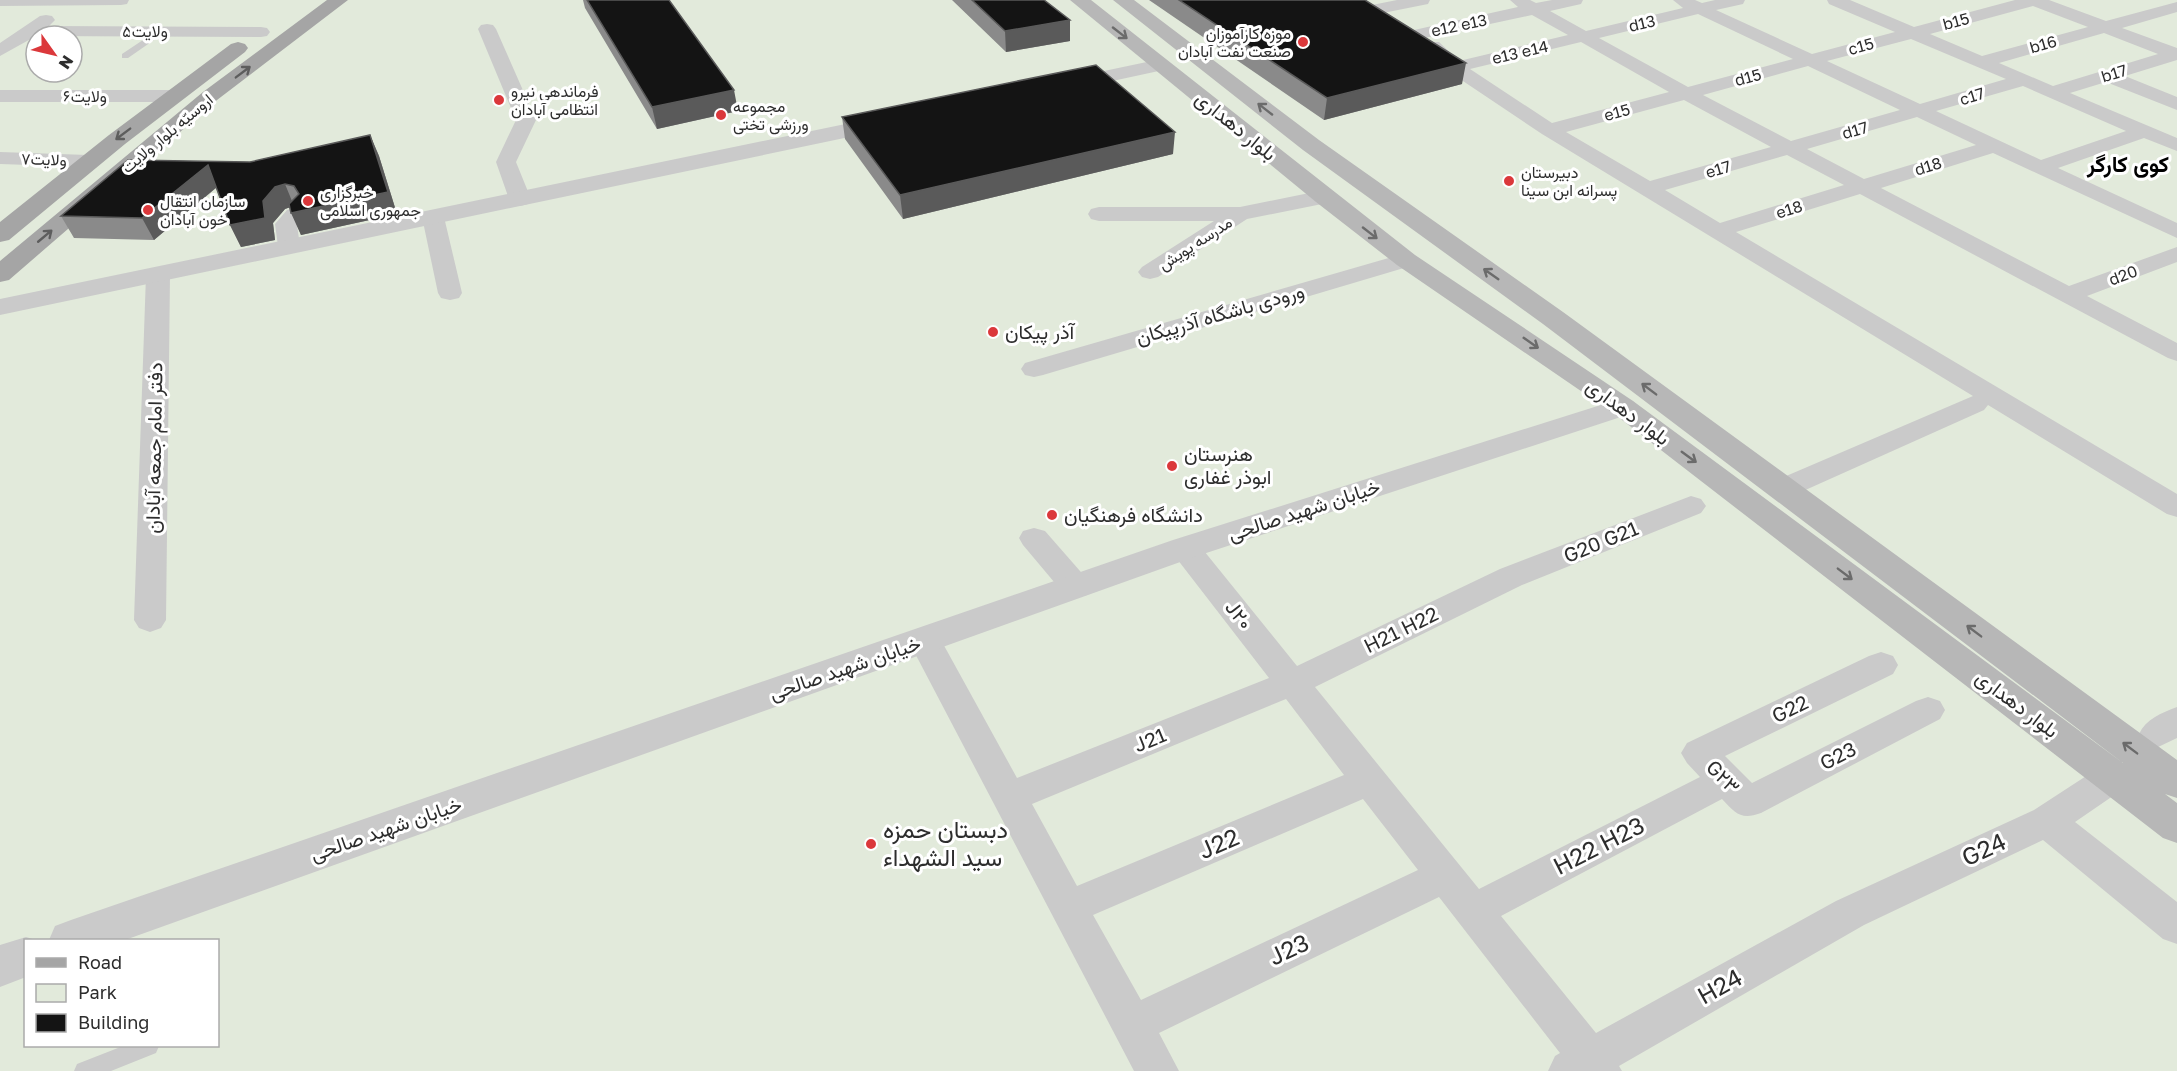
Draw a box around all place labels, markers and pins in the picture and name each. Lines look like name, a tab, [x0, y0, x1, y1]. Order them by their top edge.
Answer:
place label: موزه کارآموزان صنعت نفت آبادان	[1178, 23, 1291, 61]
marker: موزه کارآموزان صنعت نفت آبادان	[1296, 35, 1310, 49]
place label: فرماندهی نیرو انتظامی آبادان	[511, 81, 599, 120]
marker: فرماندهی نیرو انتظامی آبادان	[492, 93, 506, 107]
place label: مجموعه ورزشی تختی	[733, 96, 809, 135]
marker: مجموعه ورزشی تختی	[714, 108, 728, 122]
place label: دبیرستان پسرانه ابن سینا	[1521, 162, 1617, 202]
marker: دبیرستان پسرانه ابن سینا	[1502, 174, 1516, 188]
place label: خبرگزاری جمهوری اسلامی	[320, 182, 421, 221]
place label: سازمان انتقال خون آبادان	[160, 191, 245, 230]
marker: خبرگزاری جمهوری اسلامی	[301, 194, 315, 208]
marker: سازمان انتقال خون آبادان	[141, 203, 155, 217]
place label: آذر پیکان	[1005, 319, 1076, 346]
marker: آذر پیکان	[986, 325, 1000, 339]
place label: هنرستان ابوذر غفاری	[1184, 441, 1271, 490]
marker: هنرستان ابوذر غفاری	[1165, 459, 1179, 473]
place label: دانشگاه فرهنگیان	[1064, 502, 1203, 528]
marker: دانشگاه فرهنگیان	[1045, 508, 1059, 522]
place label: دبستان حمزه سید الشهداء	[883, 814, 1008, 873]
marker: دبستان حمزه سید الشهداء	[864, 837, 878, 851]

